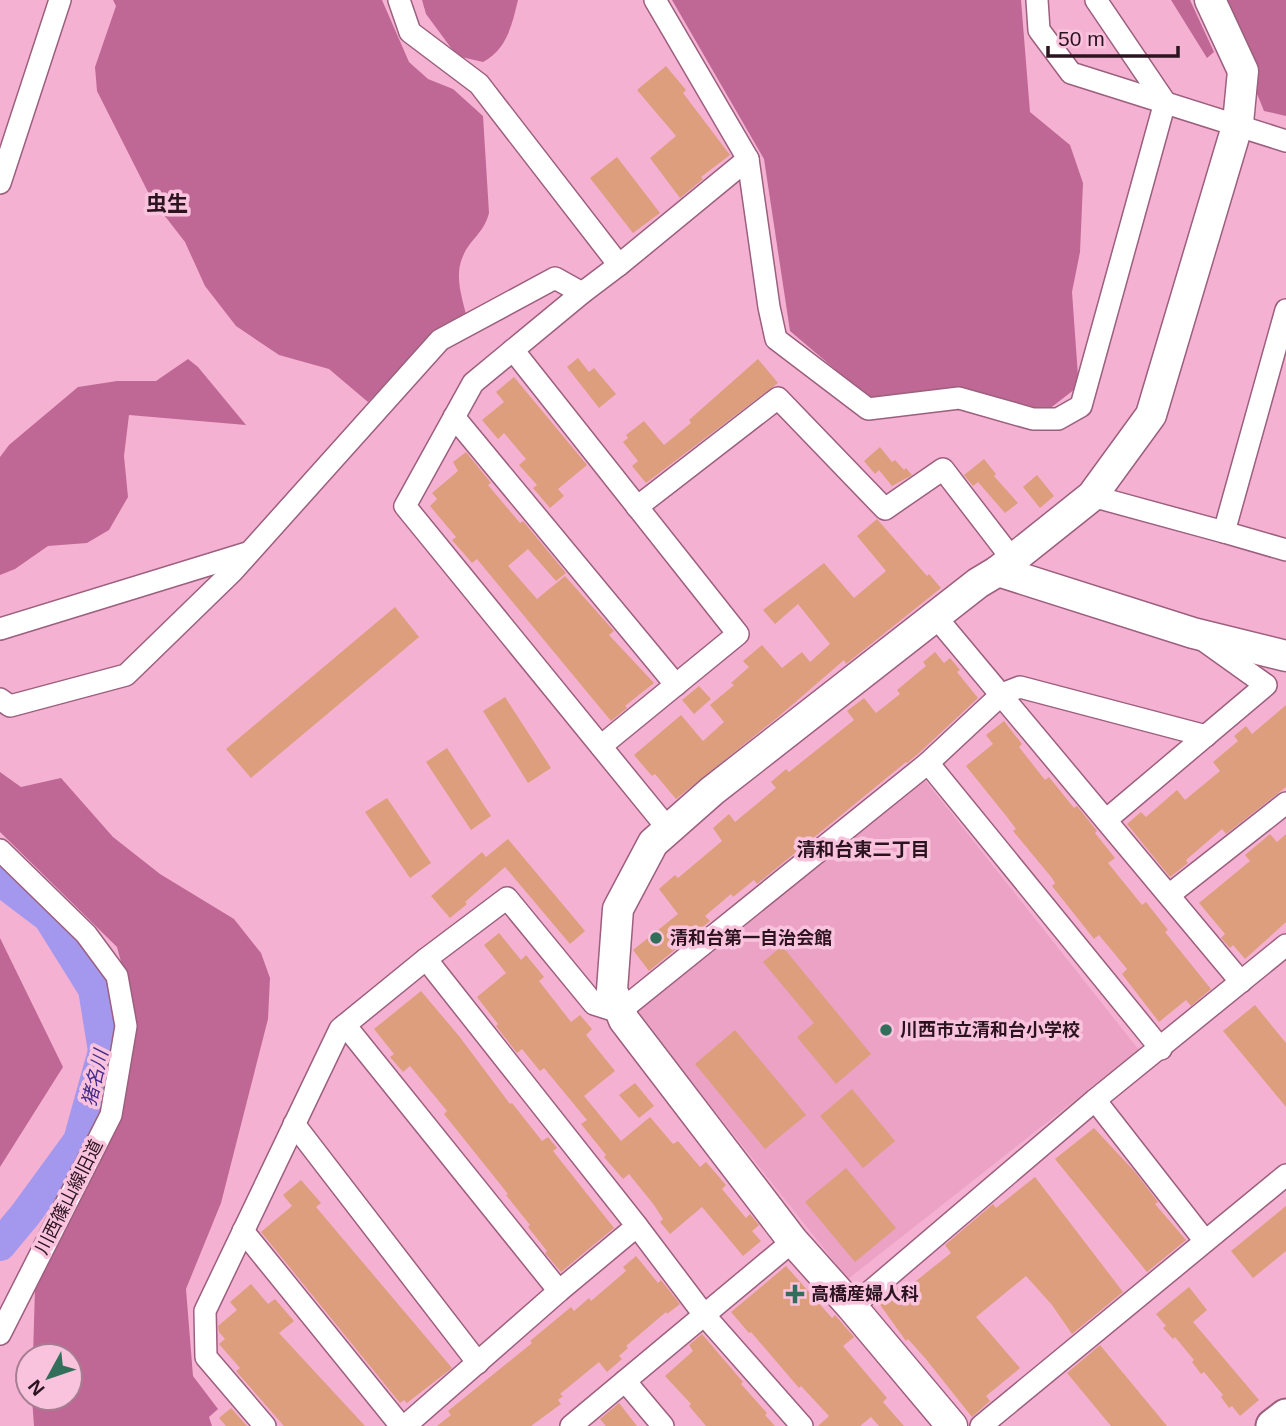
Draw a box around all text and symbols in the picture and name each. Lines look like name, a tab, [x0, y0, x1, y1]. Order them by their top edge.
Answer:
scale bar	[1048, 14, 1178, 58]
text: 50 m	[1058, 27, 1105, 50]
district label: 虫生	[146, 192, 188, 215]
district label: 清和台東二丁目	[796, 839, 930, 860]
place label: 清和台第一自治会館	[670, 928, 832, 948]
marker: 清和台第一自治会館	[648, 930, 664, 946]
place label: 川西市立清和台小学校	[900, 1020, 1080, 1040]
marker: 川西市立清和台小学校	[878, 1022, 894, 1038]
water label: 猪名川	[78, 1046, 112, 1108]
street label: 川西篠山線旧道	[31, 1136, 107, 1258]
marker: 高橋産婦人科	[785, 1284, 805, 1304]
place label: 高橋産婦人科	[811, 1284, 919, 1304]
north arrow	[14, 1342, 84, 1412]
text: N	[24, 1376, 49, 1400]

